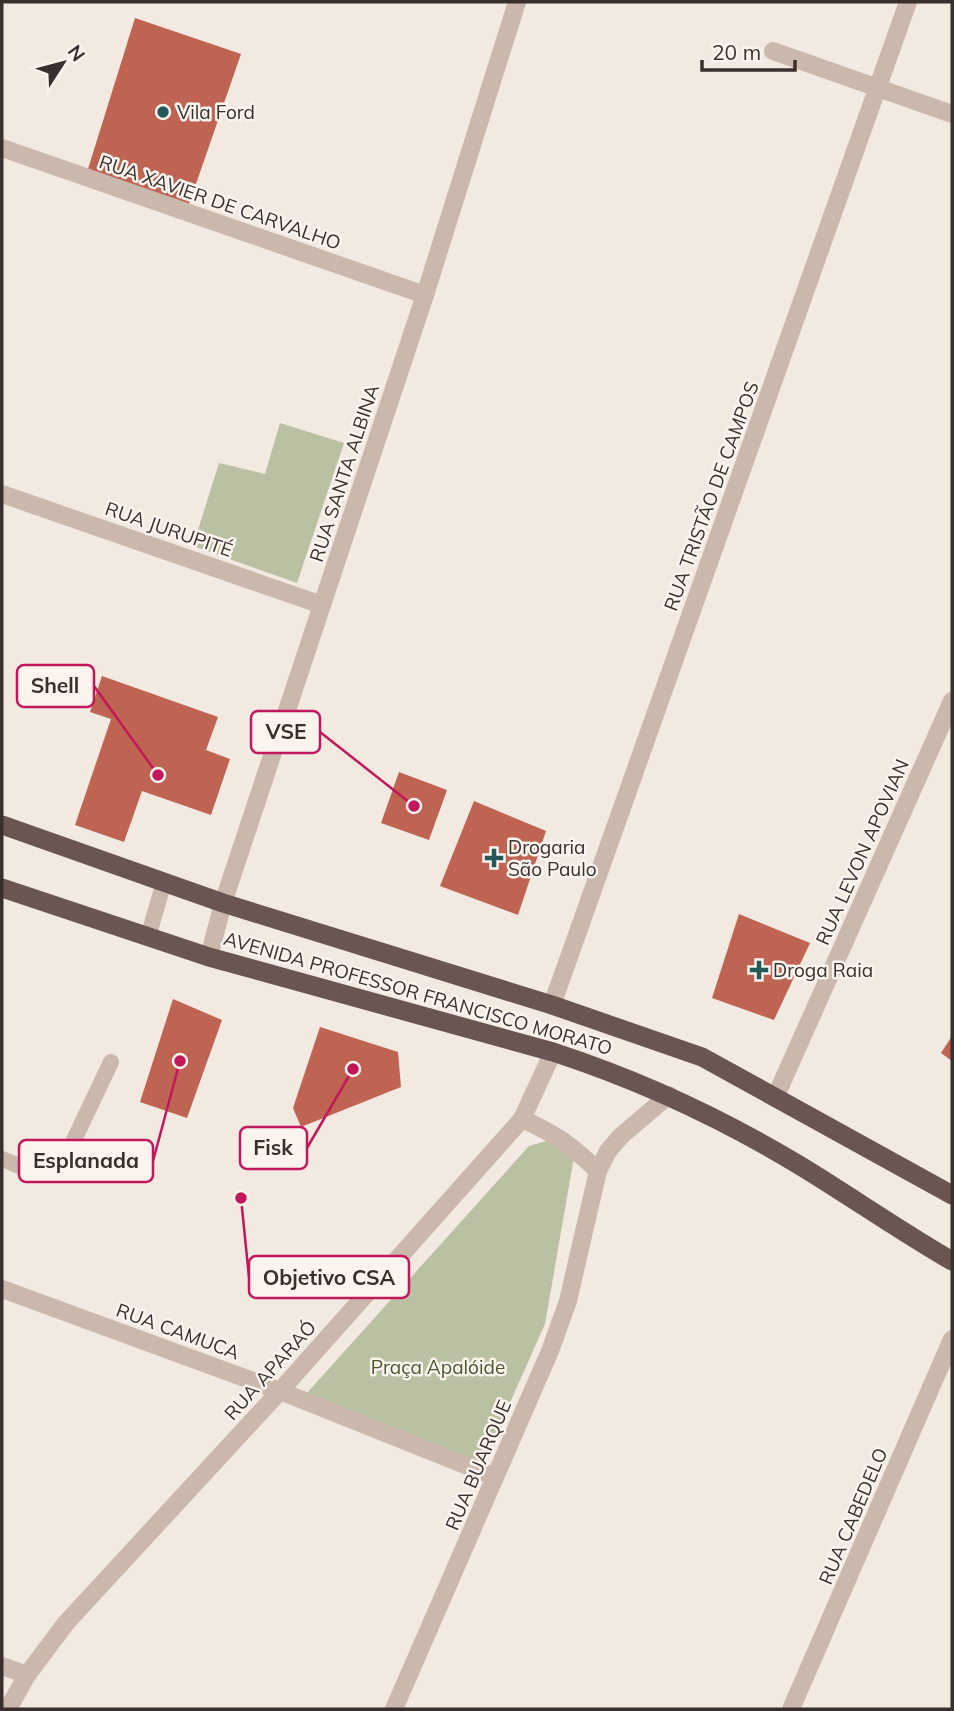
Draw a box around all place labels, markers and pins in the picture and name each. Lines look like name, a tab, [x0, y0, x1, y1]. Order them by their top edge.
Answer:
place label: Vila Ford	[177, 100, 255, 124]
marker: Vila Ford	[155, 104, 171, 120]
callout: Shell	[17, 665, 94, 707]
callout: VSE	[251, 711, 320, 753]
place label: Drogaria São Paulo	[508, 835, 597, 881]
marker: Drogaria São Paulo	[486, 850, 502, 866]
place label: Droga Raia	[773, 958, 873, 982]
marker: Droga Raia	[751, 962, 767, 978]
callout: Fisk	[240, 1127, 307, 1169]
callout: Esplanada	[19, 1140, 153, 1182]
callout: Objetivo CSA	[249, 1256, 409, 1298]

